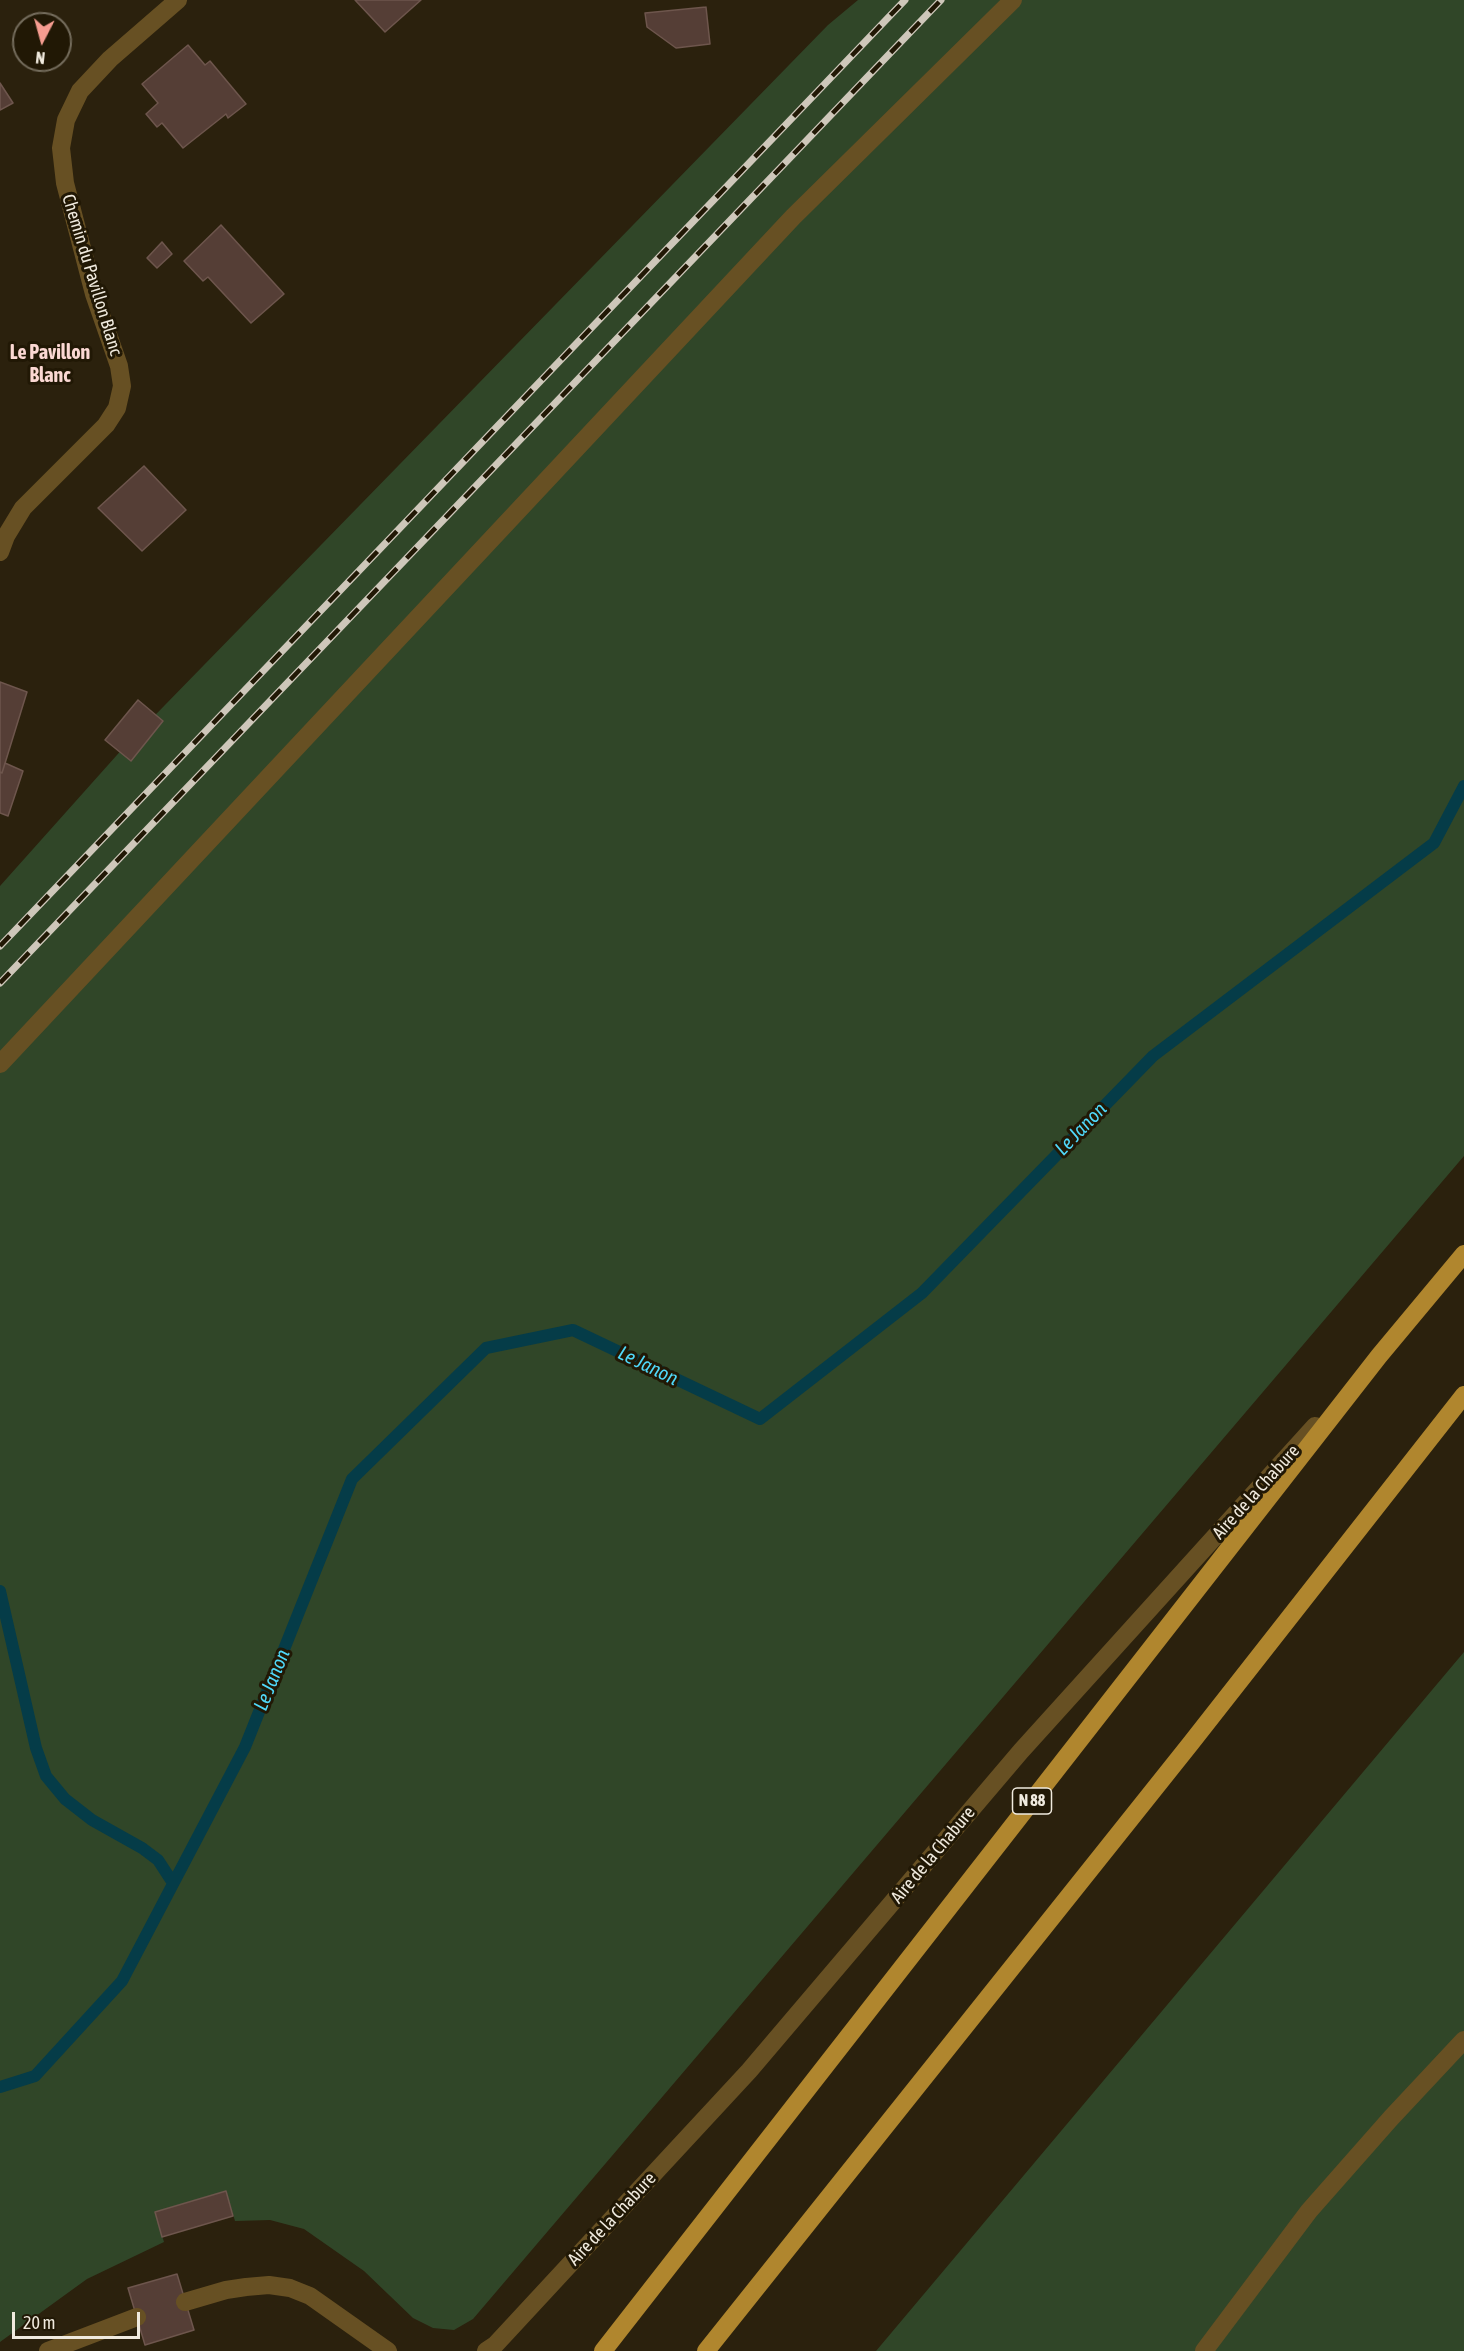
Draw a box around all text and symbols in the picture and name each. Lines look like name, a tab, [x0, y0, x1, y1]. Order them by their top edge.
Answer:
north arrow	[12, 12, 72, 72]
text: N	[35, 48, 46, 67]
street label: Chemin du Pavillon Blanc	[57, 192, 127, 358]
district label: Le Pavillon Blanc	[10, 341, 90, 388]
water label: Le Janon	[1050, 1098, 1112, 1160]
water label: Le Janon	[614, 1341, 682, 1391]
street label: Aire de la Chabure	[1208, 1440, 1304, 1544]
water label: Le Janon	[249, 1646, 295, 1714]
road number: N 88	[1012, 1788, 1052, 1814]
street label: Aire de la Chabure	[886, 1802, 980, 1908]
street label: Aire de la Chabure	[563, 2168, 661, 2270]
scale bar	[15, 2300, 142, 2338]
text: 20 m	[23, 2312, 55, 2333]

